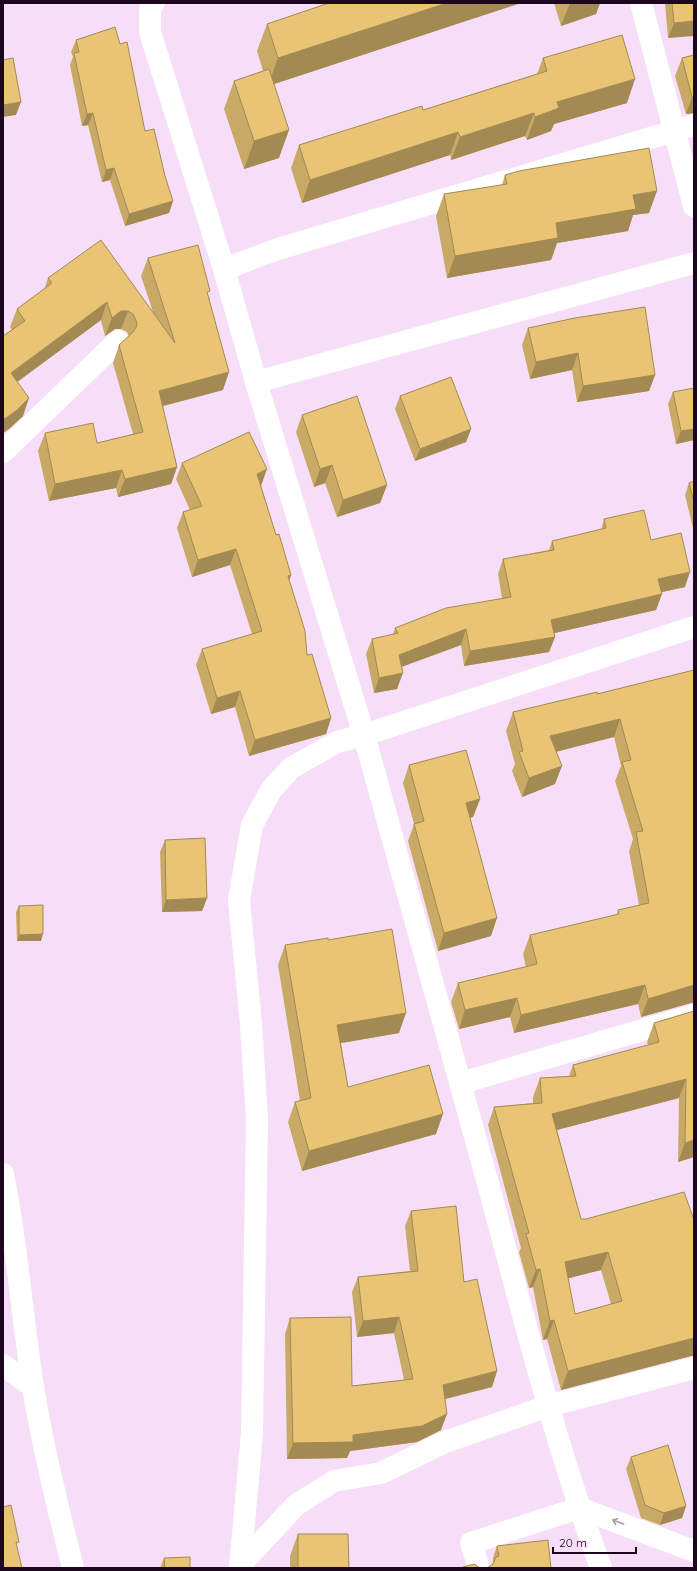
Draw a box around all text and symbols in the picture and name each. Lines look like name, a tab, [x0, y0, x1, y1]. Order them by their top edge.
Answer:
one-way arrow	[613, 1518, 625, 1526]
scale bar	[553, 1529, 636, 1555]
text: 20 m	[559, 1535, 587, 1550]

